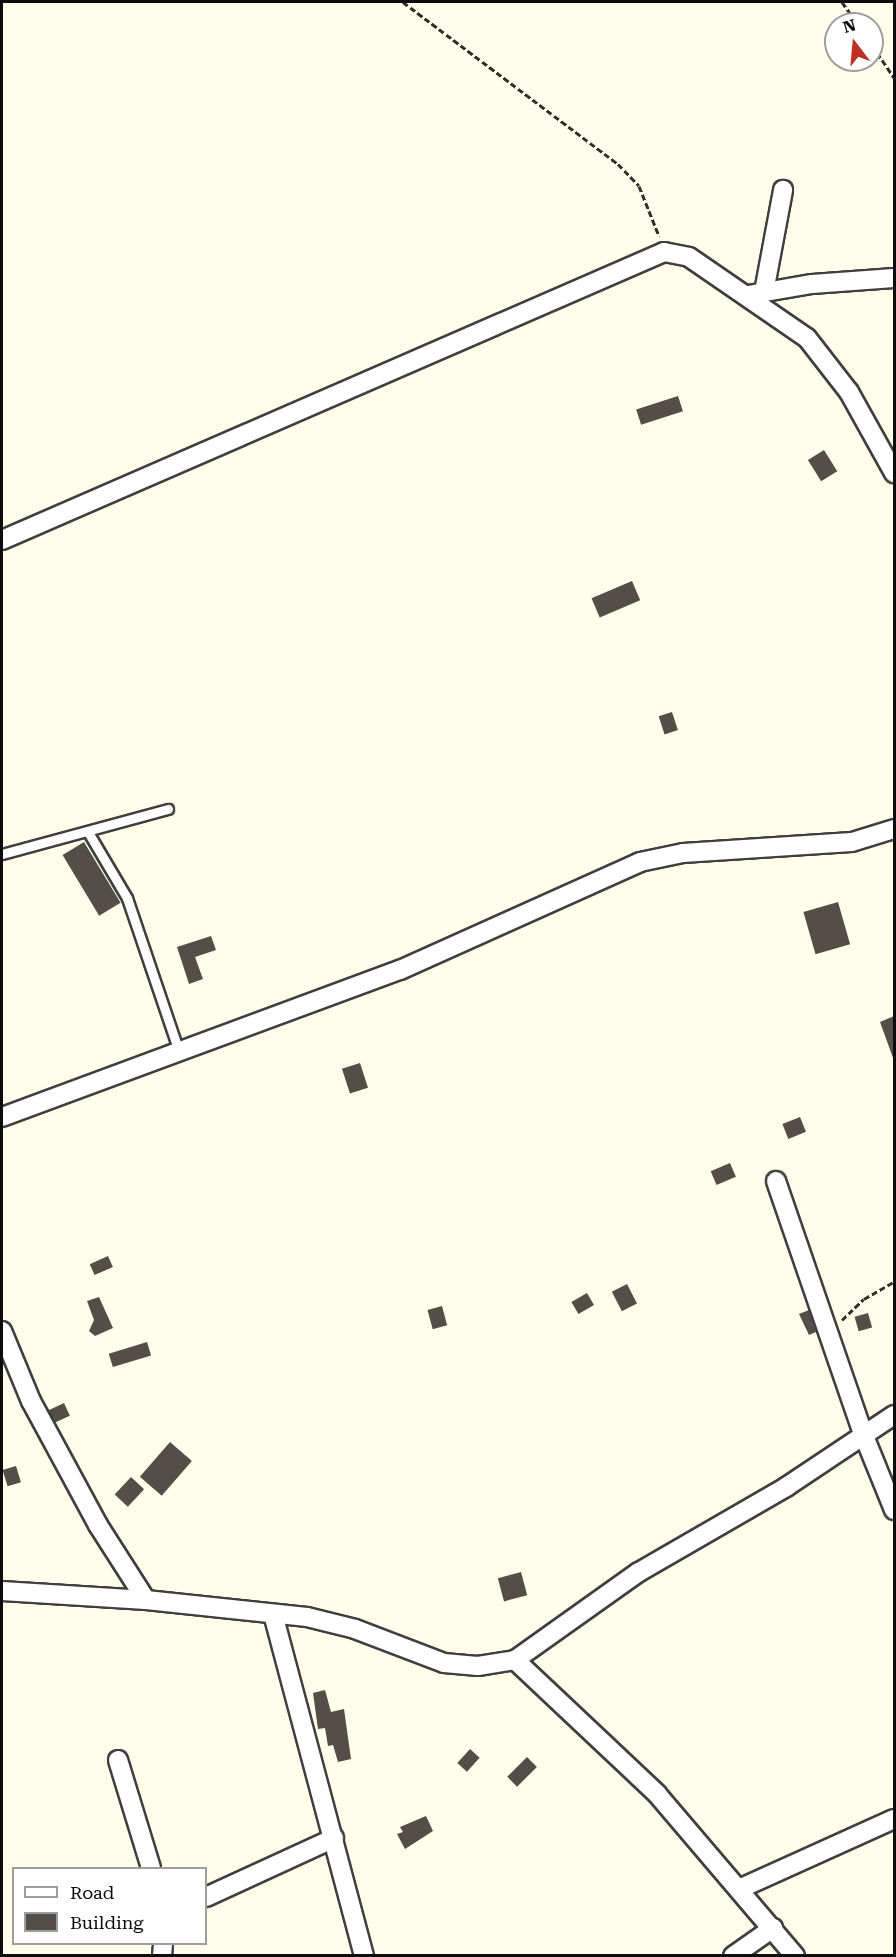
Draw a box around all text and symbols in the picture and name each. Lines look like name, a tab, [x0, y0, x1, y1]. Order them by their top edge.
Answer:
north arrow	[824, 12, 884, 72]
text: N	[841, 15, 858, 37]
legend	[12, 1867, 207, 1945]
text: Road	[70, 1882, 114, 1903]
text: Building	[70, 1912, 144, 1933]

